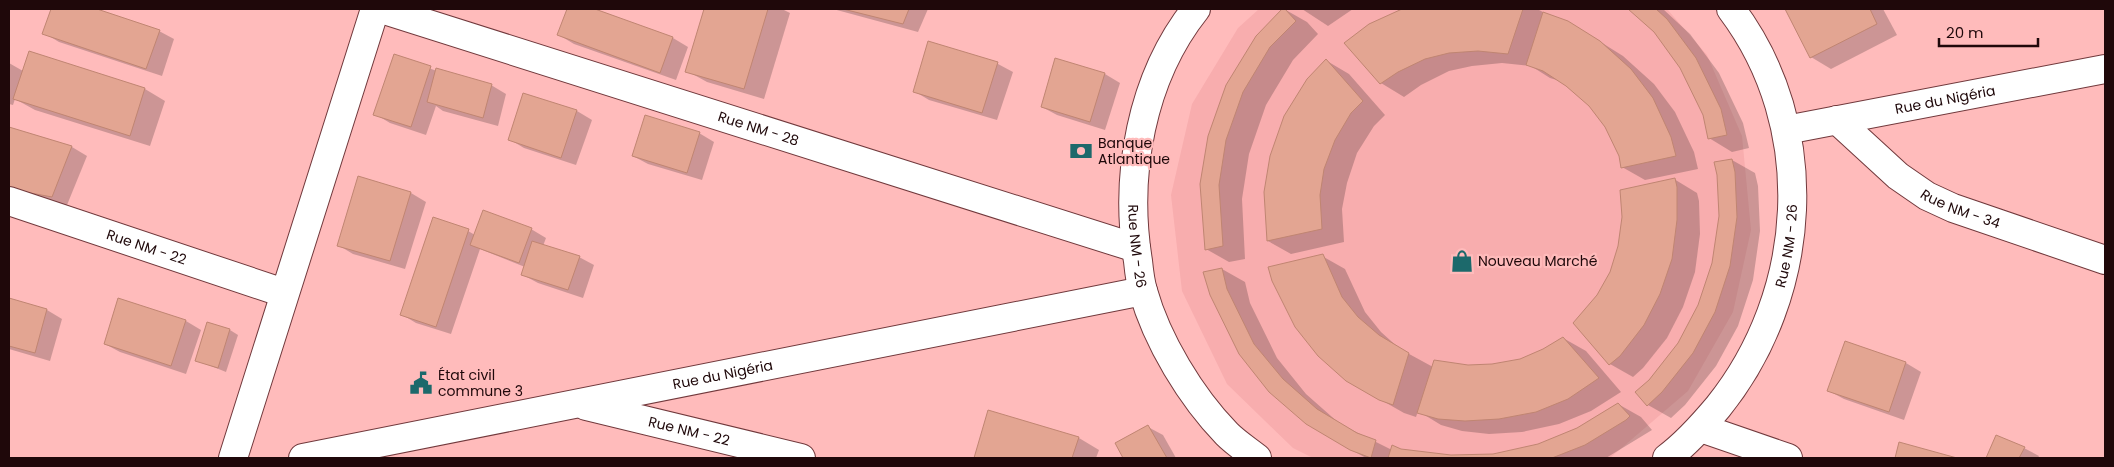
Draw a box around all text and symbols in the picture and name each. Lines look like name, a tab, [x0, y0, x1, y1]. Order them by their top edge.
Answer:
scale bar	[1939, 15, 2038, 47]
text: 20 m	[1946, 22, 1984, 43]
street label: Rue du Nigéria	[1893, 80, 1997, 119]
street label: Rue NM - 28	[715, 106, 802, 151]
place label: Banque Atlantique	[1098, 133, 1170, 169]
bank icon: Banque Atlantique	[1068, 138, 1094, 164]
street label: Rue NM - 34	[1916, 184, 2003, 234]
street label: Rue NM - 26	[1123, 204, 1152, 290]
street label: Rue NM - 26	[1770, 204, 1802, 290]
street label: Rue NM - 22	[104, 224, 189, 270]
shop icon: Nouveau Marché	[1449, 248, 1475, 274]
place label: Nouveau Marché	[1478, 251, 1598, 271]
street label: Rue du Nigéria	[671, 355, 775, 394]
place label: État civil commune 3	[438, 365, 523, 401]
public building icon: État civil commune 3	[408, 370, 434, 396]
street label: Rue NM - 22	[646, 411, 732, 450]

